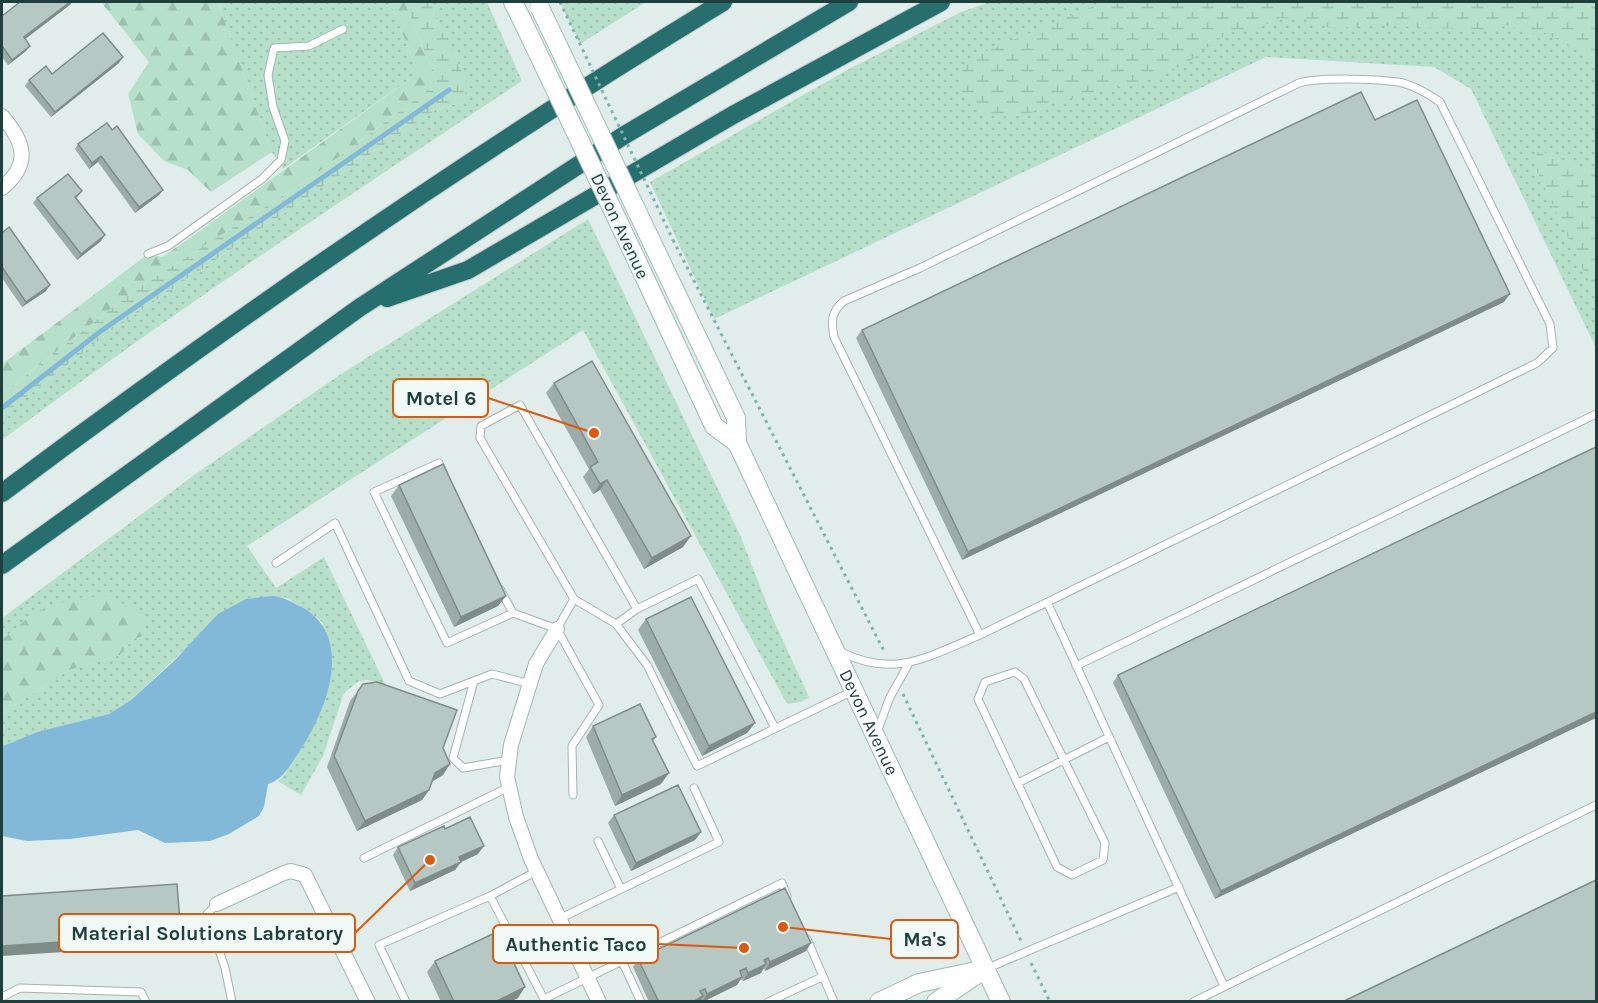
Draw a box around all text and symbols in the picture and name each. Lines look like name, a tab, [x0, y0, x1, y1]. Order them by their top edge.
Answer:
street label: Devon Avenue	[586, 170, 654, 282]
callout: Motel 6	[393, 379, 488, 417]
text: Motel 6	[406, 387, 476, 410]
street label: Devon Avenue	[834, 666, 903, 779]
callout: Material Solutions Labratory	[59, 914, 355, 952]
callout: Ma's	[891, 920, 958, 958]
text: Material Solutions Labratory	[71, 922, 343, 945]
callout: Authentic Taco	[493, 925, 658, 963]
text: Ma's	[903, 928, 947, 951]
text: Authentic Taco	[506, 933, 646, 956]

